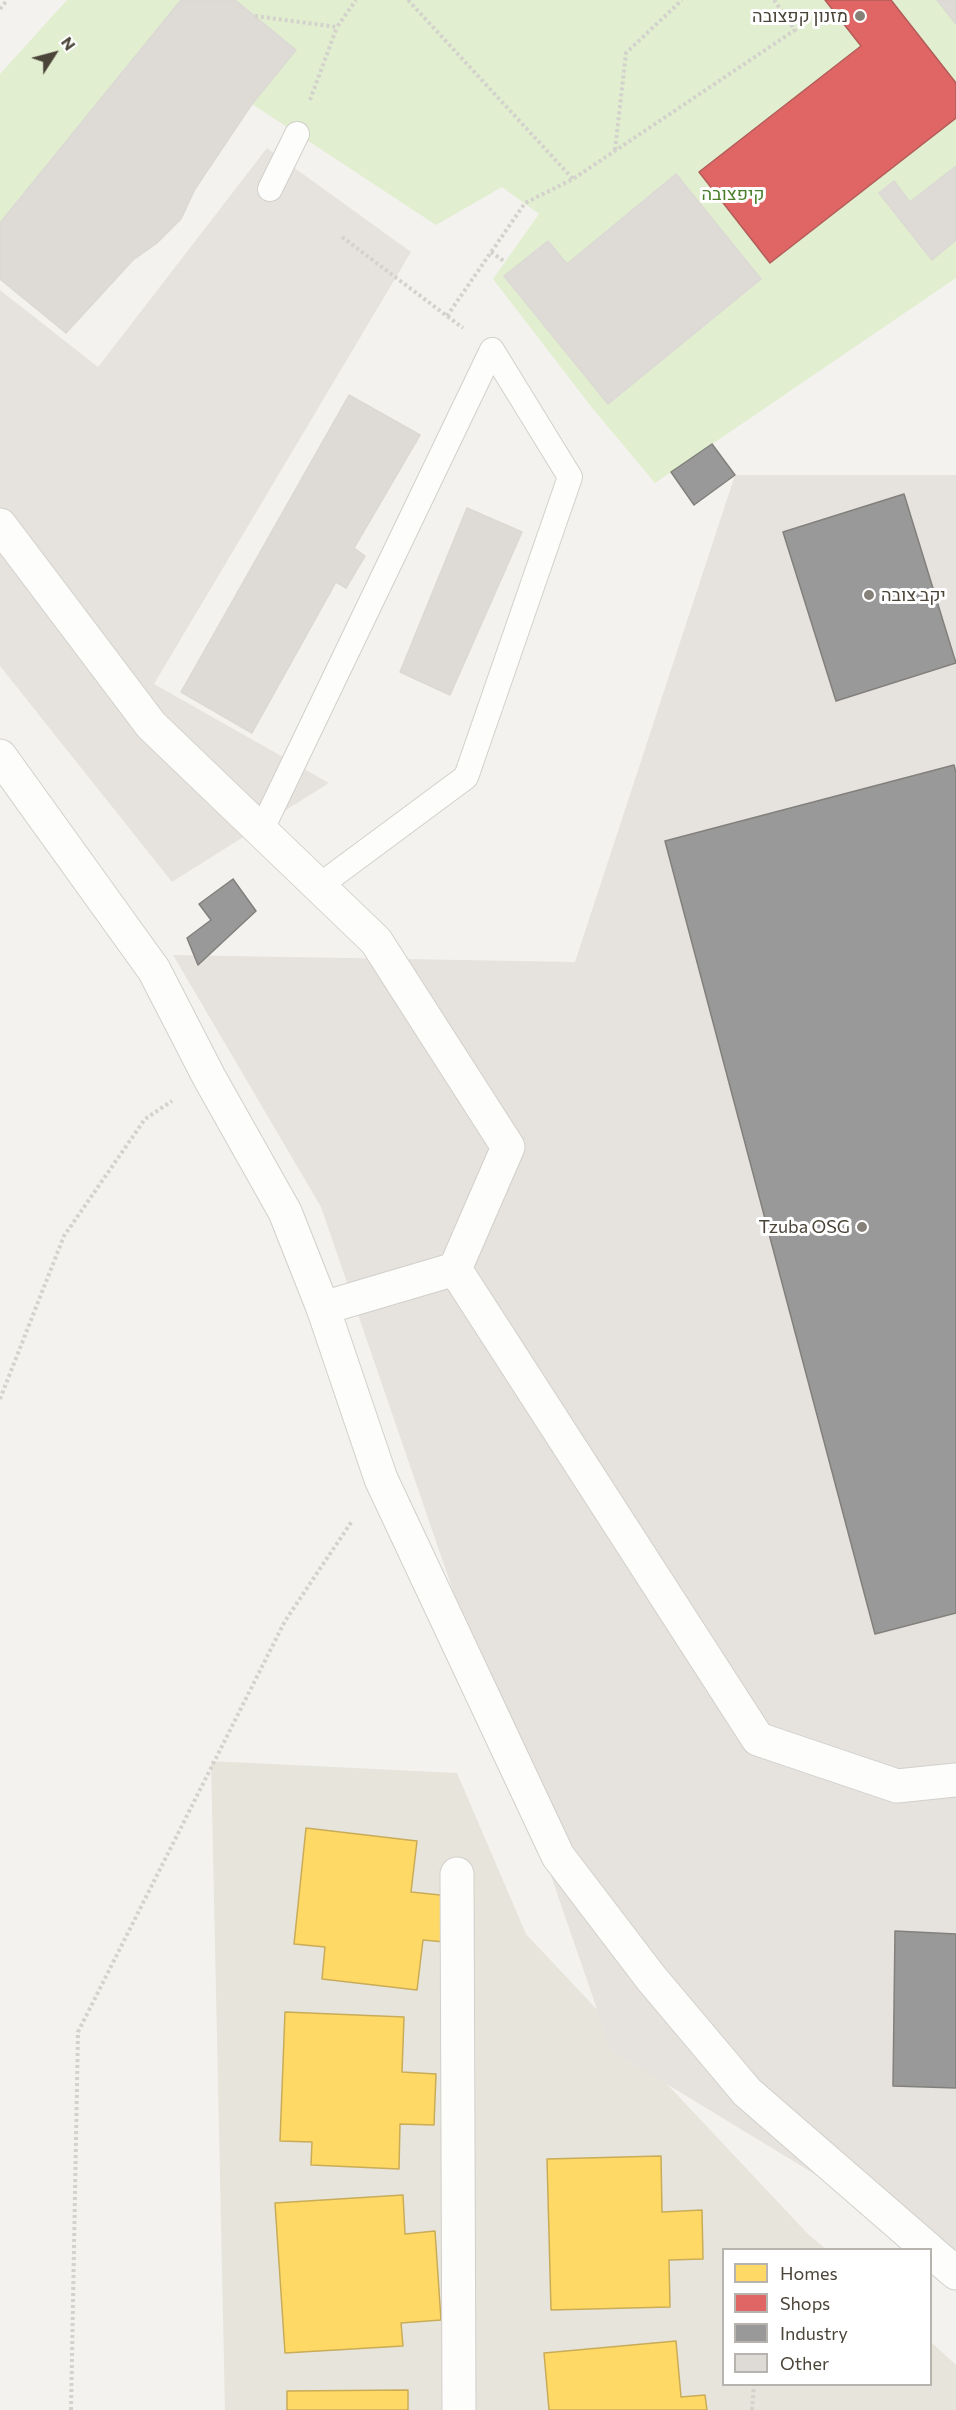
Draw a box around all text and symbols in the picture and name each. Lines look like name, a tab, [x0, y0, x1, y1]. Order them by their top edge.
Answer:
place label: מזנון קפצובה	[752, 5, 848, 27]
marker: מזנון קפצובה	[853, 9, 867, 23]
north arrow	[24, 24, 84, 84]
text: N	[58, 33, 80, 54]
park label: קיפצובה	[701, 183, 765, 205]
place label: יקב צובה	[881, 584, 946, 606]
marker: יקב צובה	[862, 588, 876, 602]
place label: Tzuba OSG	[759, 1216, 850, 1238]
marker: Tzuba OSG	[855, 1220, 869, 1234]
legend	[722, 2248, 932, 2386]
text: Homes	[780, 2262, 838, 2284]
text: Shops	[780, 2292, 830, 2314]
text: Industry	[780, 2322, 848, 2344]
text: Other	[780, 2352, 829, 2374]

